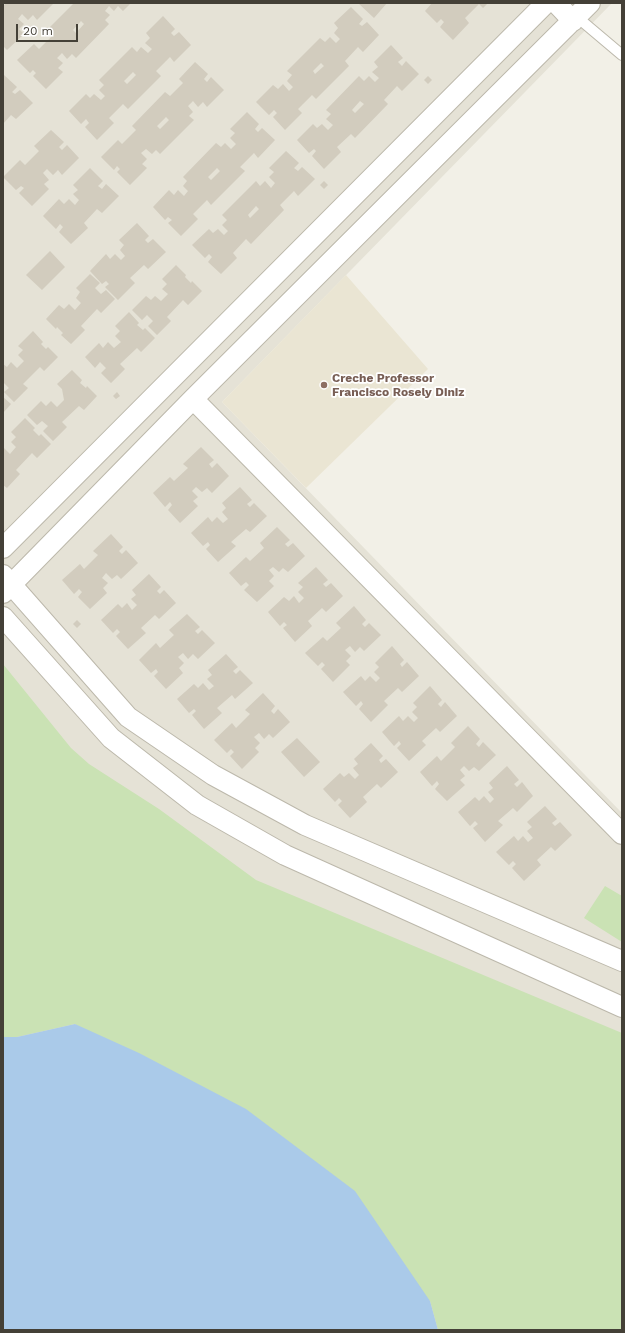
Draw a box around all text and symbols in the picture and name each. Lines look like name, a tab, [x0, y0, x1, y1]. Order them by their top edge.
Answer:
scale bar	[18, 16, 80, 42]
text: 20 m	[23, 24, 53, 38]
place label: Creche Professor Francisco Rosely Diniz	[332, 371, 465, 399]
marker: Creche Professor Francisco Rosely Diniz	[319, 380, 329, 390]

